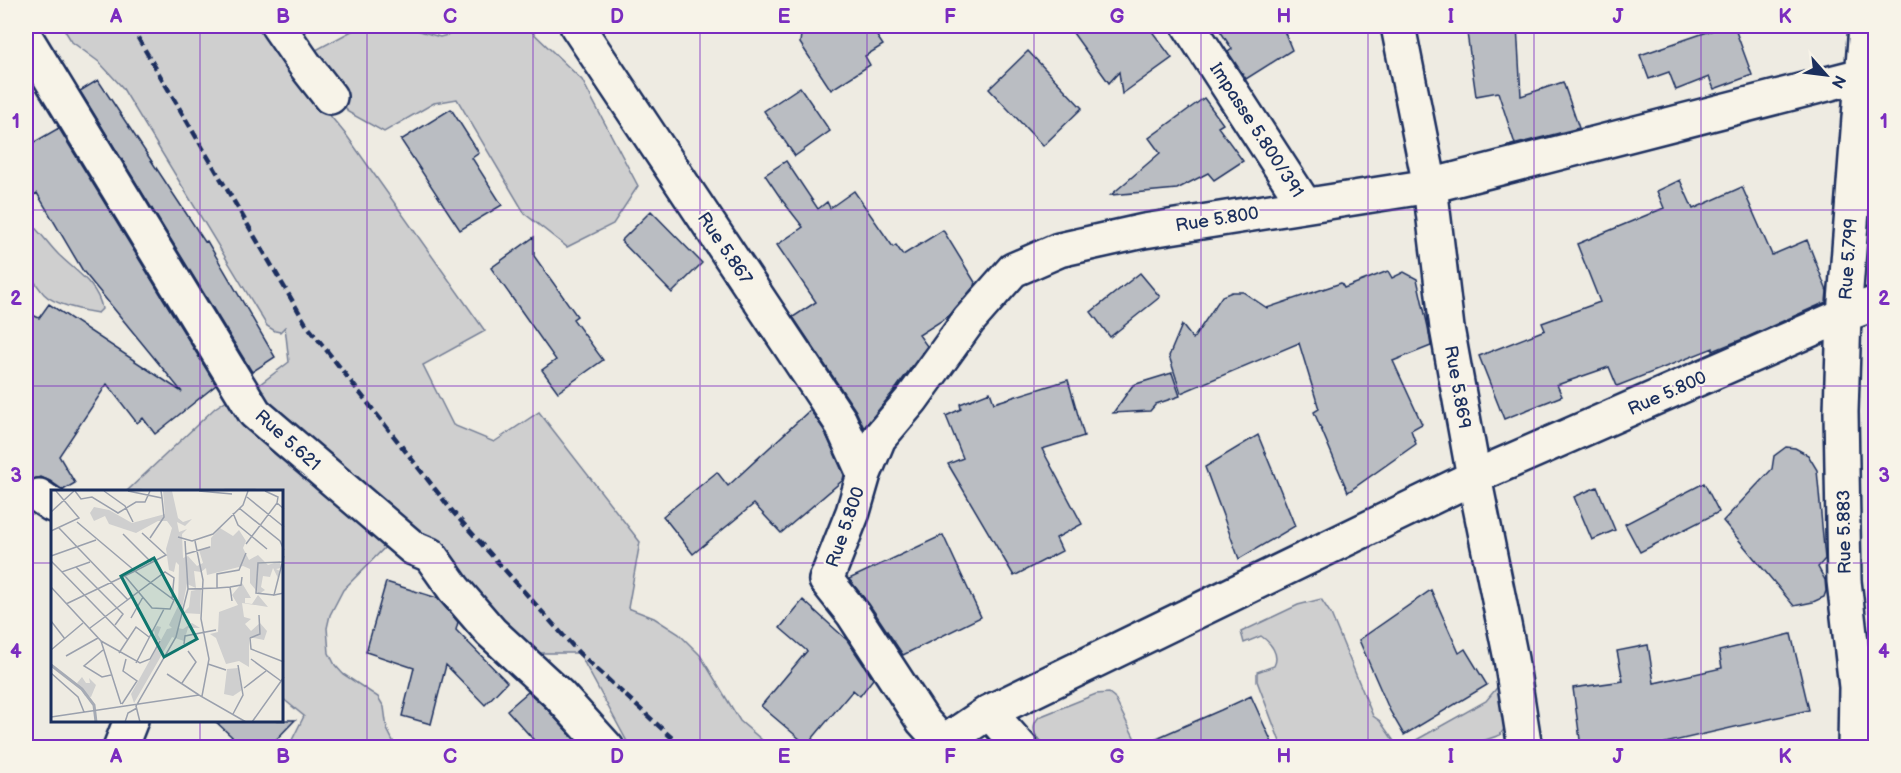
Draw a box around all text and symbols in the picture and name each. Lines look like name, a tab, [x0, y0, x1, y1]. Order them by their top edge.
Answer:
text: A	[109, 5, 123, 29]
text: B	[276, 5, 290, 29]
text: C	[443, 5, 457, 29]
text: D	[610, 5, 624, 29]
text: E	[778, 5, 791, 29]
text: F	[944, 5, 956, 29]
text: G	[1110, 5, 1125, 29]
text: H	[1277, 5, 1291, 29]
text: I	[1448, 5, 1454, 29]
text: J	[1613, 5, 1625, 29]
text: K	[1778, 5, 1792, 29]
north arrow	[1796, 45, 1856, 105]
street label: Impasse 5.800/391	[1205, 59, 1308, 202]
text: N	[1827, 72, 1849, 91]
text: 1	[12, 110, 20, 134]
text: 1	[1880, 110, 1888, 134]
street label: Rue 5.800	[1174, 203, 1260, 236]
street label: Rue 5.867	[693, 208, 756, 288]
street label: Rue 5.799	[1835, 217, 1862, 301]
text: 2	[10, 287, 22, 311]
text: 2	[1878, 287, 1890, 311]
street label: Rue 5.869	[1440, 344, 1475, 430]
street label: Rue 5.800	[1625, 367, 1710, 420]
street label: Rue 5.621	[251, 406, 325, 475]
text: 3	[10, 464, 22, 488]
text: 3	[1878, 464, 1890, 488]
street label: Rue 5.800	[822, 484, 869, 570]
inset map	[51, 490, 284, 722]
street label: Rue 5.883	[1833, 490, 1856, 574]
text: 4	[10, 640, 22, 664]
text: 4	[1878, 640, 1890, 664]
text: A	[109, 745, 123, 769]
text: B	[276, 745, 290, 769]
text: C	[443, 745, 457, 769]
text: D	[610, 745, 624, 769]
text: E	[778, 745, 791, 769]
text: F	[944, 745, 956, 769]
text: G	[1110, 745, 1125, 769]
text: H	[1277, 745, 1291, 769]
text: I	[1448, 745, 1454, 769]
text: J	[1613, 745, 1625, 769]
text: K	[1778, 745, 1792, 769]

